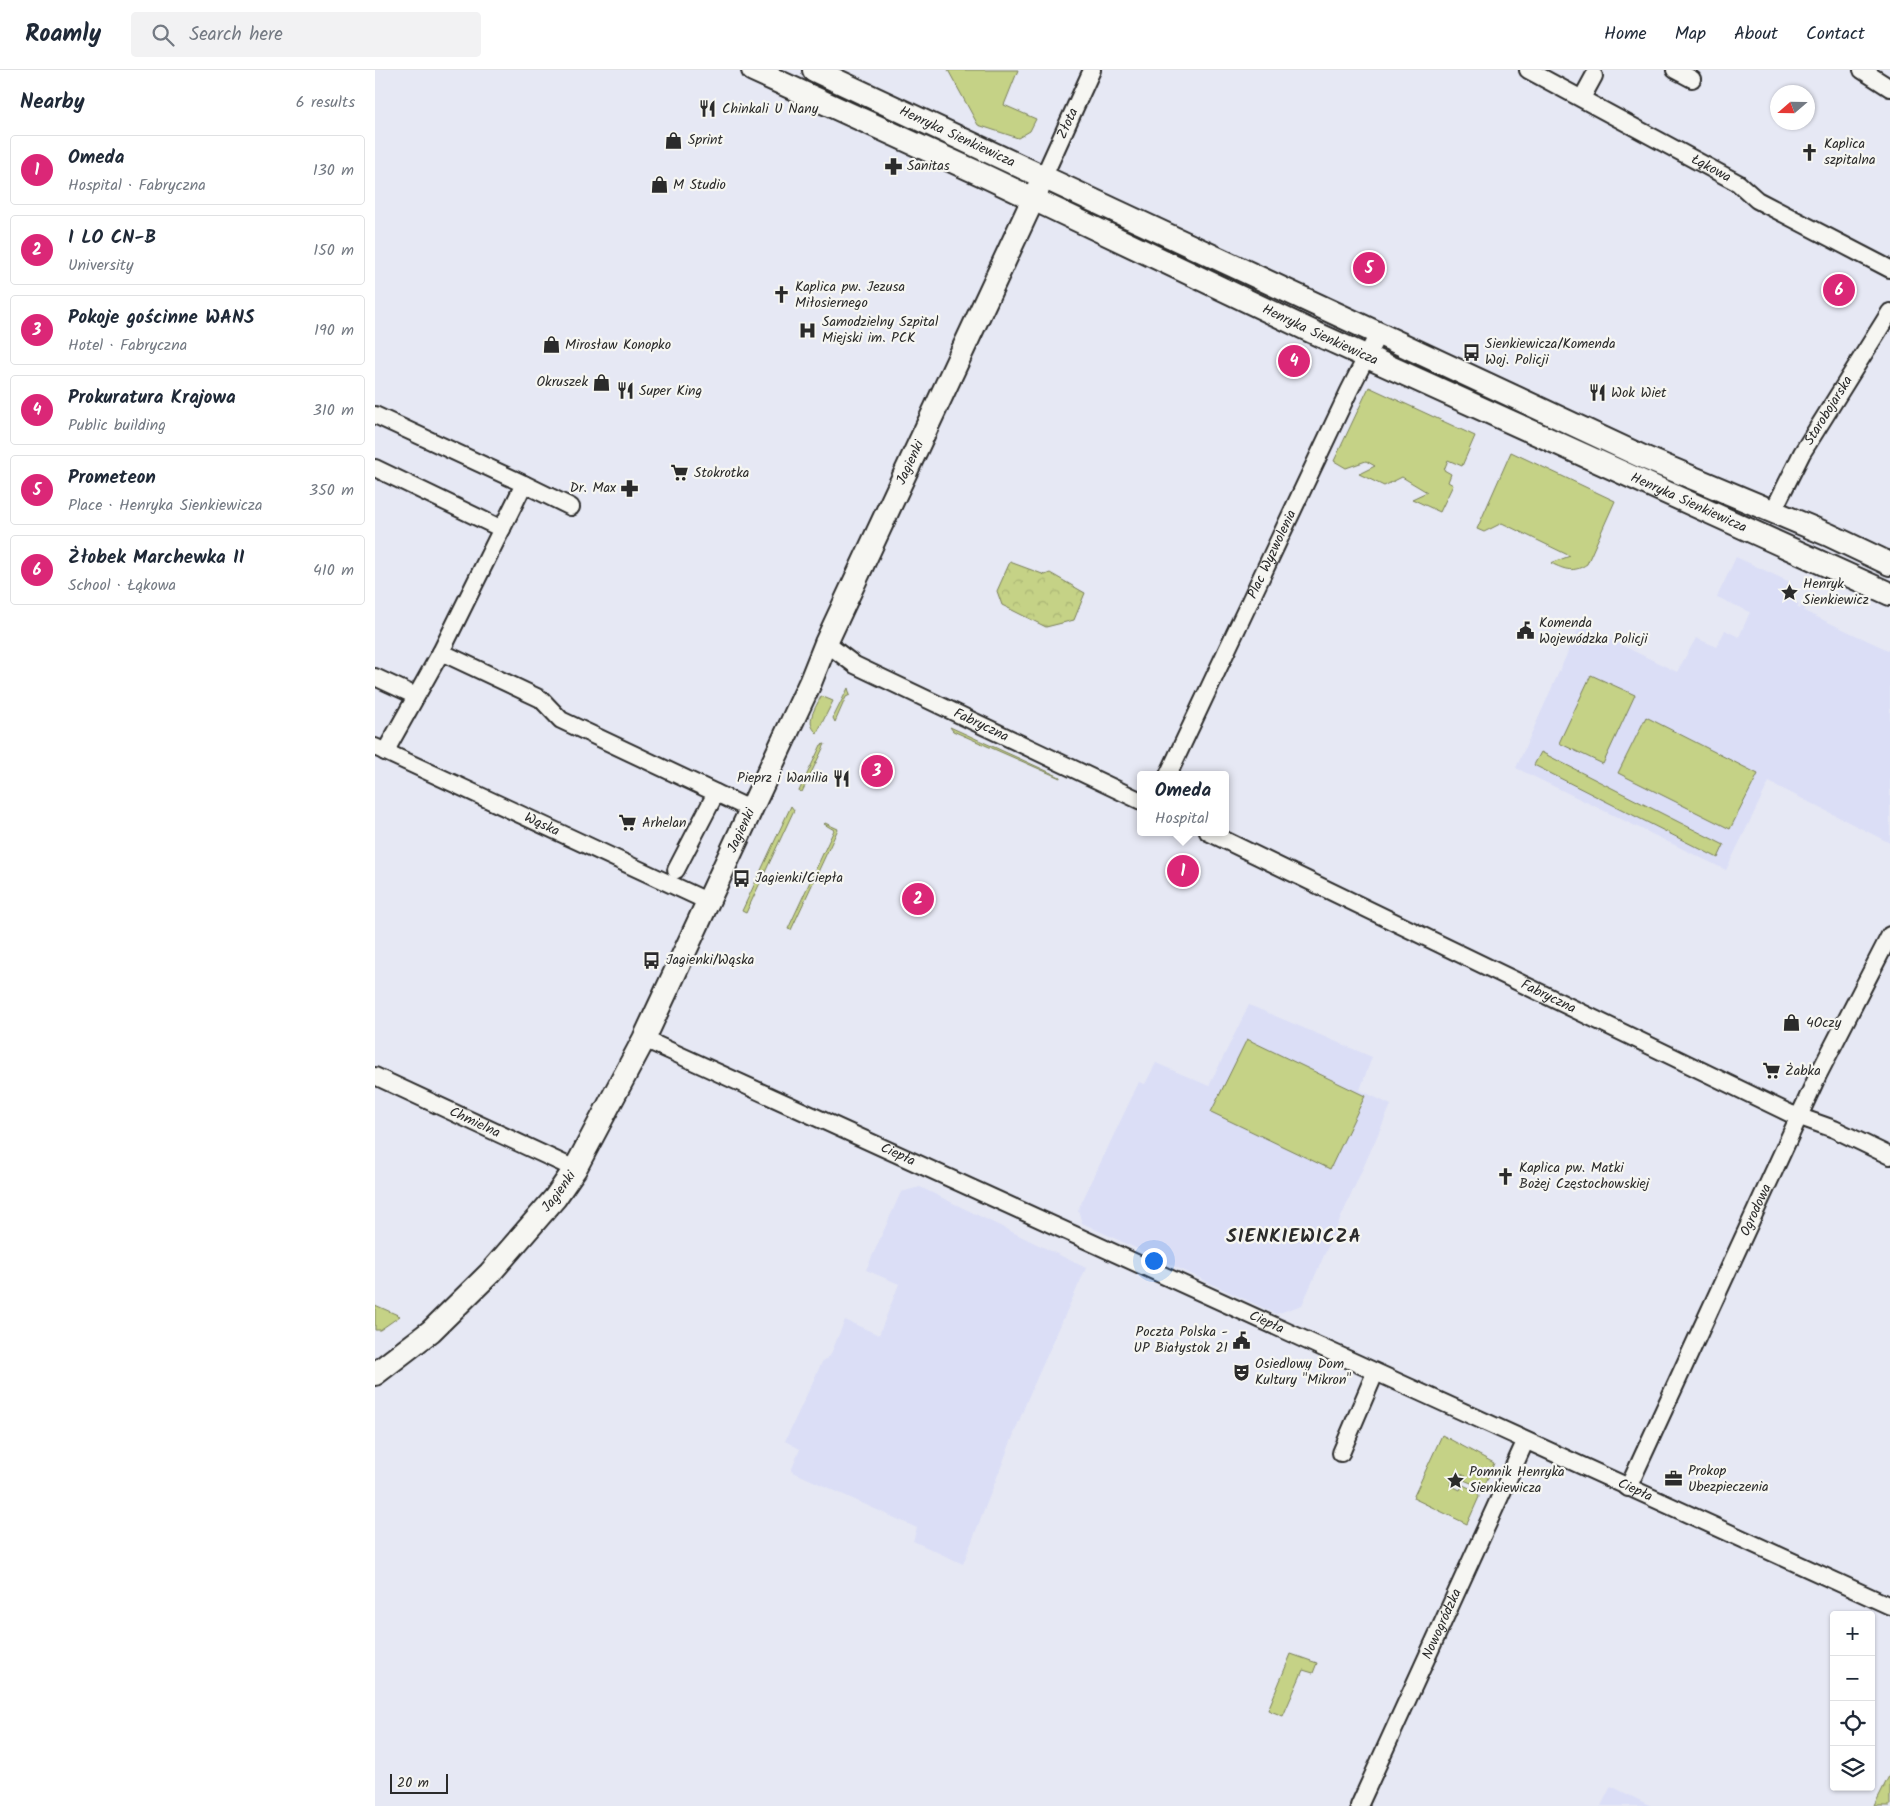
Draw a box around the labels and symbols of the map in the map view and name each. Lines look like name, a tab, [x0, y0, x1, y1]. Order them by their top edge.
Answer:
north arrow	[1770, 85, 1815, 130]
place label: Chinkali U Nany	[722, 98, 819, 120]
restaurant icon: Chinkali U Nany	[698, 99, 718, 119]
street label: Henryka Sienkiewicza	[896, 100, 1019, 173]
street label: Złota	[1051, 104, 1084, 143]
place label: Sprint	[688, 129, 724, 151]
shop icon: Sprint	[664, 130, 684, 150]
place label: Kaplica szpitalna	[1824, 133, 1876, 171]
church icon: Kaplica szpitalna	[1800, 142, 1820, 162]
street label: Łąkowa	[1687, 149, 1735, 188]
place label: Sanitas	[907, 155, 950, 177]
pharmacy icon: Sanitas	[883, 156, 903, 176]
place label: M Studio	[673, 174, 726, 196]
shop icon: M Studio	[649, 175, 669, 195]
pin: 5	[1353, 249, 1385, 287]
pin: 6	[1823, 271, 1855, 309]
place label: Kaplica pw. Jezusa Miłosiernego	[795, 276, 905, 314]
church icon: Kaplica pw. Jezusa Miłosiernego	[771, 285, 791, 305]
street label: Henryka Sienkiewicza	[1258, 298, 1382, 371]
place label: Samodzielny Szpital Miejski im. PCK	[822, 311, 939, 349]
hospital icon: Samodzielny Szpital Miejski im. PCK	[798, 320, 818, 340]
place label: Sienkiewicza/Komenda Woj. Policji	[1485, 333, 1615, 371]
place label: Mirosław Konopko	[565, 334, 671, 356]
shop icon: Mirosław Konopko	[541, 335, 561, 355]
pin: 4	[1278, 342, 1310, 380]
bus stop icon: Sienkiewicza/Komenda Woj. Policji	[1461, 342, 1481, 362]
place label: Okruszek	[536, 371, 588, 393]
shop icon: Okruszek	[592, 372, 612, 392]
street label: Starobojarska	[1799, 372, 1859, 449]
place label: Super King	[639, 380, 702, 402]
restaurant icon: Super King	[615, 381, 635, 401]
place label: Wok Wiet	[1611, 382, 1667, 404]
restaurant icon: Wok Wiet	[1587, 383, 1607, 403]
street label: Jagienki	[890, 436, 930, 488]
place label: Stokrotka	[694, 462, 749, 484]
supermarket icon: Stokrotka	[670, 463, 690, 483]
street label: Henryka Sienkiewicza	[1627, 467, 1751, 539]
place label: Dr. Max	[570, 477, 617, 499]
pharmacy icon: Dr. Max	[620, 478, 640, 498]
street label: Plac Wyzwolenia	[1242, 506, 1302, 602]
place label: Henryk Sienkiewicz	[1803, 573, 1869, 611]
place icon: Henryk Sienkiewicz	[1779, 582, 1799, 602]
place label: Komenda Wojewódzka Policji	[1539, 612, 1648, 650]
public building icon: Komenda Wojewódzka Policji	[1515, 621, 1535, 641]
street label: Fabryczna	[950, 702, 1012, 748]
pin: 3	[861, 752, 893, 790]
place label: Pieprz i Wanilia	[737, 767, 828, 789]
restaurant icon: Pieprz i Wanilia	[832, 768, 852, 788]
street label: Jagienki	[721, 804, 761, 856]
street label: Wąska	[521, 807, 563, 842]
place label: Arhelan	[642, 812, 686, 834]
supermarket icon: Arhelan	[618, 813, 638, 833]
pin: 1	[1167, 852, 1199, 890]
place label: Jagienki/Ciepła	[755, 867, 843, 889]
bus stop icon: Jagienki/Ciepła	[731, 868, 751, 888]
pin: 2	[902, 880, 934, 918]
place label: Jagienki/Wąska	[666, 949, 754, 971]
bus stop icon: Jagienki/Wąska	[642, 950, 662, 970]
street label: Fabryczna	[1517, 974, 1580, 1019]
place label: 4Oczy	[1806, 1012, 1842, 1034]
shop icon: 4Oczy	[1782, 1013, 1802, 1033]
place label: Żabka	[1785, 1060, 1821, 1082]
supermarket icon: Żabka	[1761, 1061, 1781, 1081]
street label: Chmielna	[446, 1101, 504, 1144]
street label: Ciepła	[877, 1137, 919, 1172]
place label: Kaplica pw. Matki Bożej Częstochowskiej	[1519, 1157, 1650, 1195]
street label: Jagienki	[536, 1166, 582, 1217]
church icon: Kaplica pw. Matki Bożej Częstochowskiej	[1495, 1166, 1515, 1186]
street label: Ogrodowa	[1734, 1180, 1778, 1240]
district label: SIENKIEWICZA	[1226, 1222, 1362, 1252]
your location	[1141, 1248, 1167, 1274]
street label: Ciepła	[1245, 1305, 1288, 1340]
place label: Poczta Polska - UP Białystok 21	[1134, 1321, 1228, 1359]
public building icon: Poczta Polska - UP Białystok 21	[1232, 1330, 1252, 1350]
place label: Osiedlowy Dom Kultury "Mikron"	[1255, 1353, 1351, 1391]
theatre icon: Osiedlowy Dom Kultury "Mikron"	[1231, 1362, 1251, 1382]
place label: Prokop Ubezpieczenia	[1688, 1460, 1769, 1498]
place label: Pomnik Henryka Sienkiewicza	[1469, 1461, 1565, 1499]
office icon: Prokop Ubezpieczenia	[1664, 1469, 1684, 1489]
place icon: Pomnik Henryka Sienkiewicza	[1445, 1470, 1465, 1490]
street label: Ciepła	[1614, 1472, 1656, 1508]
street label: Nowogródzka	[1416, 1585, 1468, 1663]
scale bar	[390, 1771, 447, 1794]

